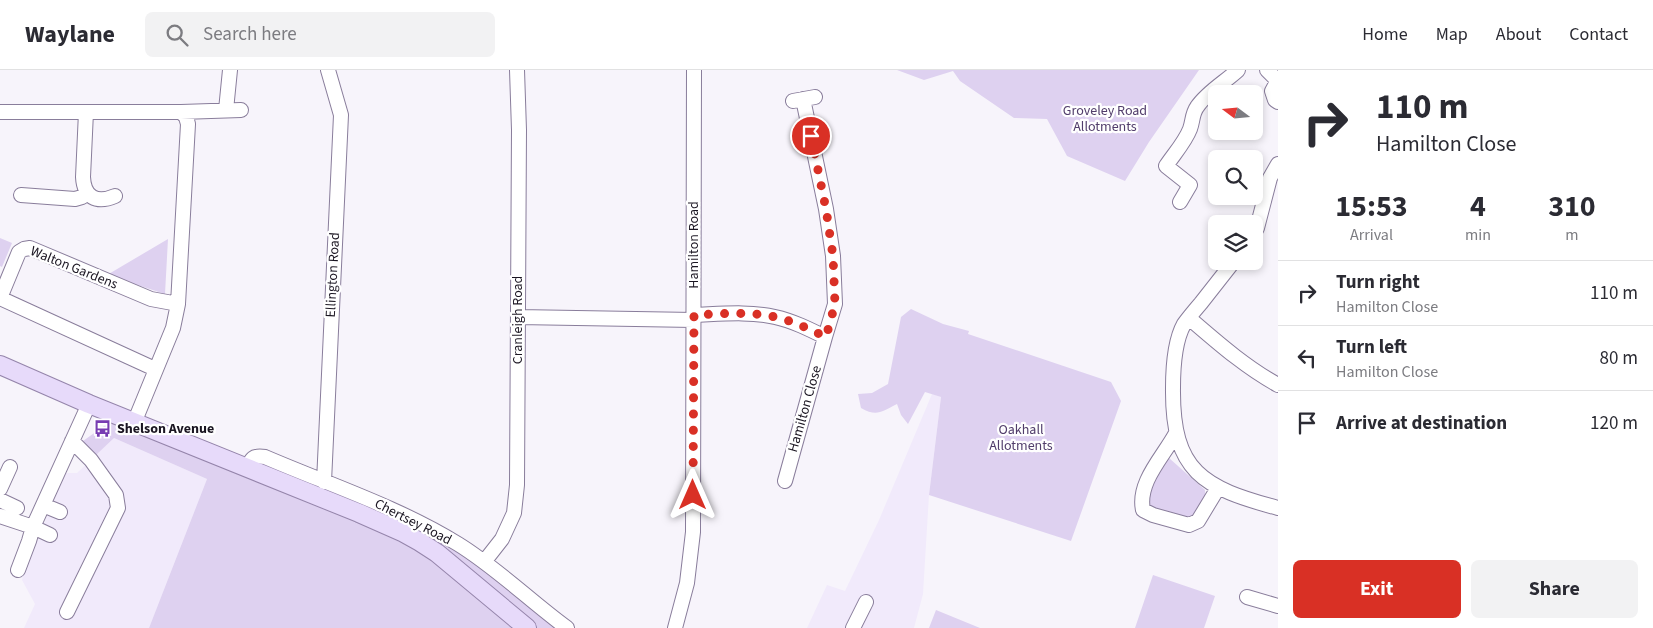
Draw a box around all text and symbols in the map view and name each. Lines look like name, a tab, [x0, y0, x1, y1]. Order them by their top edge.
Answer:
search box	[145, 12, 495, 57]
text: Waylane	[25, 17, 115, 52]
icon: search	[163, 21, 191, 49]
text: Search here	[203, 21, 297, 48]
text: Home	[1362, 22, 1408, 47]
text: Map	[1436, 22, 1468, 47]
text: About	[1496, 22, 1541, 47]
text: Contact	[1569, 22, 1628, 47]
text: 110 m	[1376, 82, 1468, 132]
north arrow	[1208, 85, 1262, 140]
map controls	[1208, 85, 1263, 270]
icon: right	[1293, 90, 1358, 155]
park label: Groveley Road Allotments	[1063, 101, 1147, 137]
pin	[790, 115, 832, 157]
icon: arrive	[797, 122, 825, 150]
text: Hamilton Close	[1376, 128, 1516, 160]
button: search	[1208, 150, 1263, 205]
text: 15:53	[1335, 185, 1408, 228]
text: 4	[1470, 185, 1486, 228]
text: 310	[1548, 185, 1596, 228]
street label: Hamilton Road	[684, 201, 704, 289]
button: layers	[1208, 215, 1263, 270]
text: Arrival	[1350, 224, 1393, 246]
text: min	[1465, 224, 1491, 246]
text: m	[1565, 224, 1579, 246]
street label: Ellington Road	[321, 232, 345, 318]
street label: Walton Gardens	[27, 241, 121, 295]
text: Turn right	[1336, 269, 1420, 296]
street label: Cranleigh Road	[508, 276, 528, 364]
icon: right	[1293, 279, 1321, 307]
text: 110 m	[1590, 280, 1638, 307]
text: Hamilton Close	[1336, 296, 1438, 318]
text: Turn left	[1336, 334, 1407, 361]
icon: left	[1293, 344, 1321, 372]
text: 80 m	[1600, 345, 1638, 372]
text: Hamilton Close	[1336, 361, 1438, 383]
street label: Hamilton Close	[783, 363, 827, 455]
icon: arrive	[1293, 409, 1321, 437]
text: Arrive at destination	[1336, 410, 1507, 437]
text: 120 m	[1590, 410, 1638, 437]
bus stop icon: Shelson Avenue	[93, 419, 113, 439]
place label: Shelson Avenue	[117, 419, 214, 439]
park label: Oakhall Allotments	[989, 420, 1053, 456]
position arrow	[666, 468, 718, 520]
street label: Chertsey Road	[371, 494, 455, 550]
button: Exit	[1293, 560, 1461, 618]
button: Share	[1471, 560, 1638, 618]

